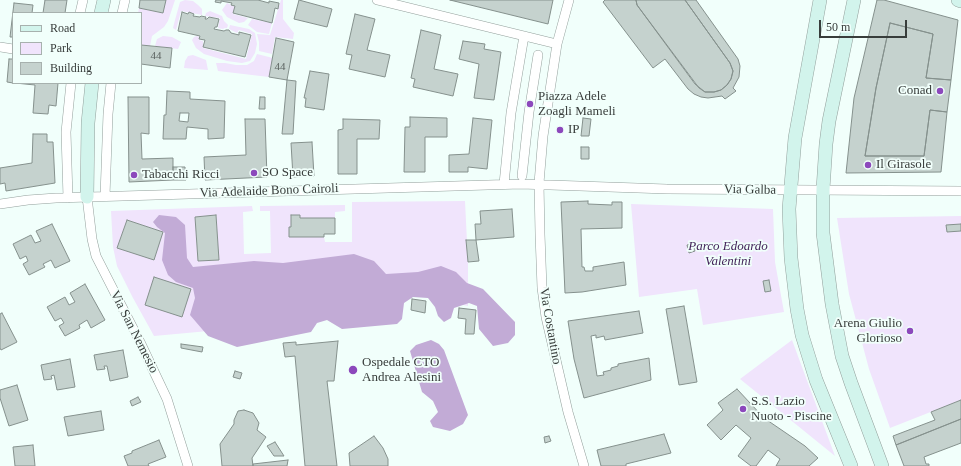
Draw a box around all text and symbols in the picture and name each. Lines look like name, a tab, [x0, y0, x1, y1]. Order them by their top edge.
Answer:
legend	[12, 12, 142, 84]
scale bar	[821, 12, 909, 38]
text: 50 m	[826, 20, 850, 34]
text: Road	[50, 21, 75, 35]
text: Park	[50, 41, 72, 55]
house number: 44	[150, 49, 162, 63]
house number: 44	[274, 60, 286, 74]
text: Building	[50, 61, 92, 75]
place label: Conad	[898, 83, 932, 99]
marker: Conad	[935, 86, 945, 96]
place label: Piazza Adele Zoagli Mameli	[538, 89, 616, 120]
marker: Piazza Adele Zoagli Mameli	[525, 99, 535, 109]
place label: IP	[568, 122, 580, 138]
marker: IP	[555, 125, 565, 135]
place label: Il Girasole	[876, 157, 931, 173]
marker: Il Girasole	[863, 160, 873, 170]
place label: SO Space	[262, 165, 313, 181]
place label: Tabacchi Ricci	[142, 167, 219, 183]
marker: SO Space	[249, 168, 259, 178]
marker: Tabacchi Ricci	[129, 170, 139, 180]
street label: Via Adelaide Bono Cairoli	[199, 181, 339, 201]
street label: Via Galba	[724, 182, 776, 198]
park label: Parco Edoardo Valentini	[688, 239, 768, 270]
street label: Via Costantino	[536, 286, 564, 366]
street label: Via San Nemesio	[107, 288, 161, 376]
place label: Arena Giulio Glorioso	[834, 316, 902, 347]
marker: Arena Giulio Glorioso	[905, 326, 915, 336]
place label: Ospedale CTO Andrea Alesini	[362, 355, 441, 386]
marker: Ospedale CTO Andrea Alesini	[347, 364, 359, 376]
place label: S.S. Lazio Nuoto - Piscine	[751, 394, 832, 425]
marker: S.S. Lazio Nuoto - Piscine	[738, 404, 748, 414]

